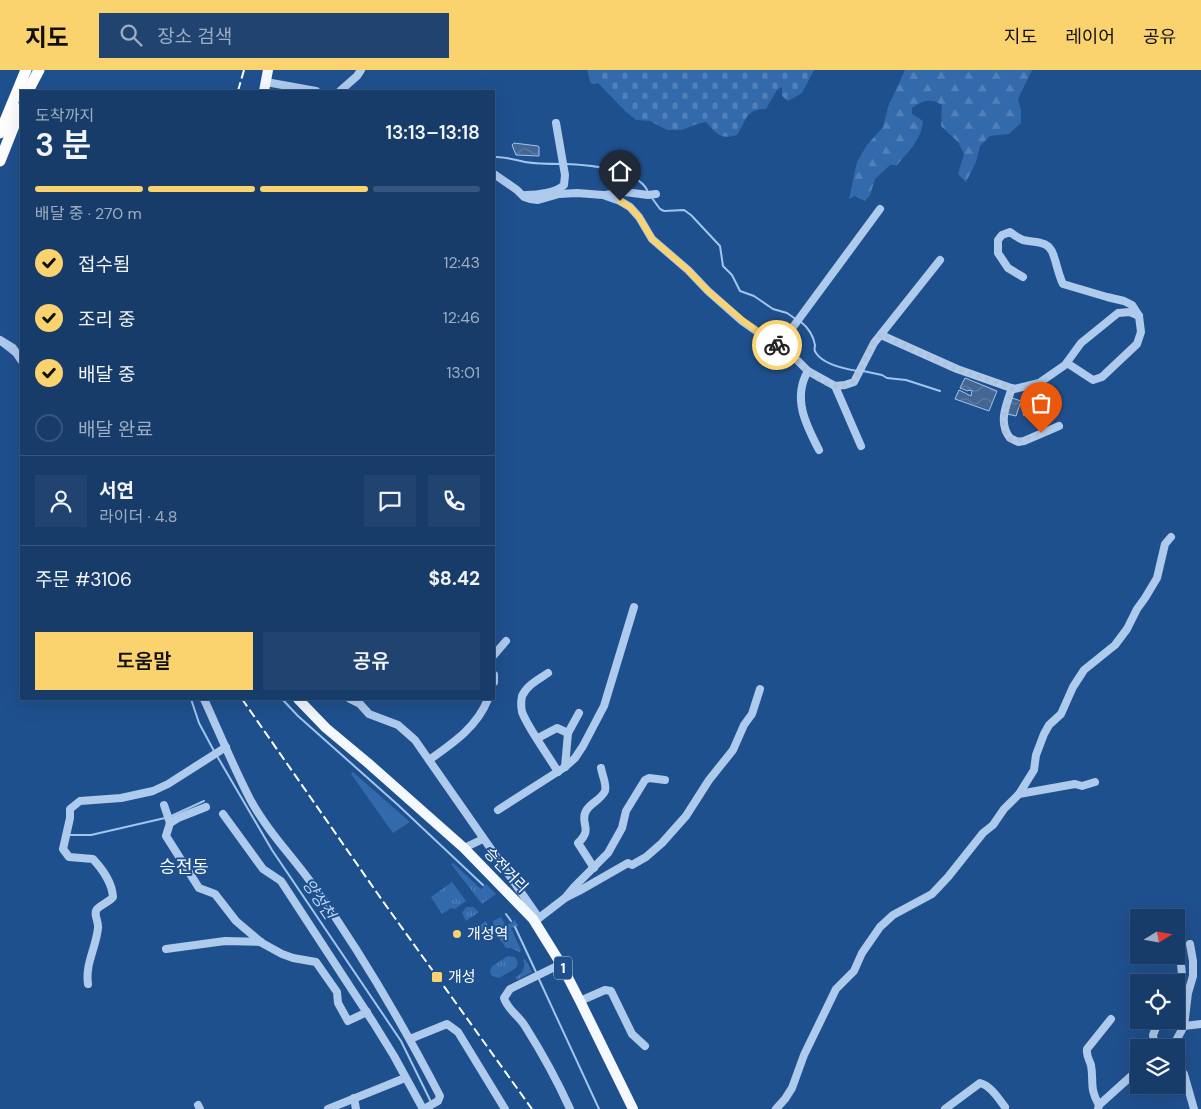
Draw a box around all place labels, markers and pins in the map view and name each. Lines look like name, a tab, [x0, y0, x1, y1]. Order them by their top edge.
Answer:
pin	[599, 150, 641, 201]
pin	[1020, 382, 1062, 433]
place label: 개성역	[467, 924, 508, 944]
marker: 개성역	[451, 928, 463, 940]
place label: 개성	[448, 967, 476, 987]
marker: 개성	[430, 970, 444, 984]

